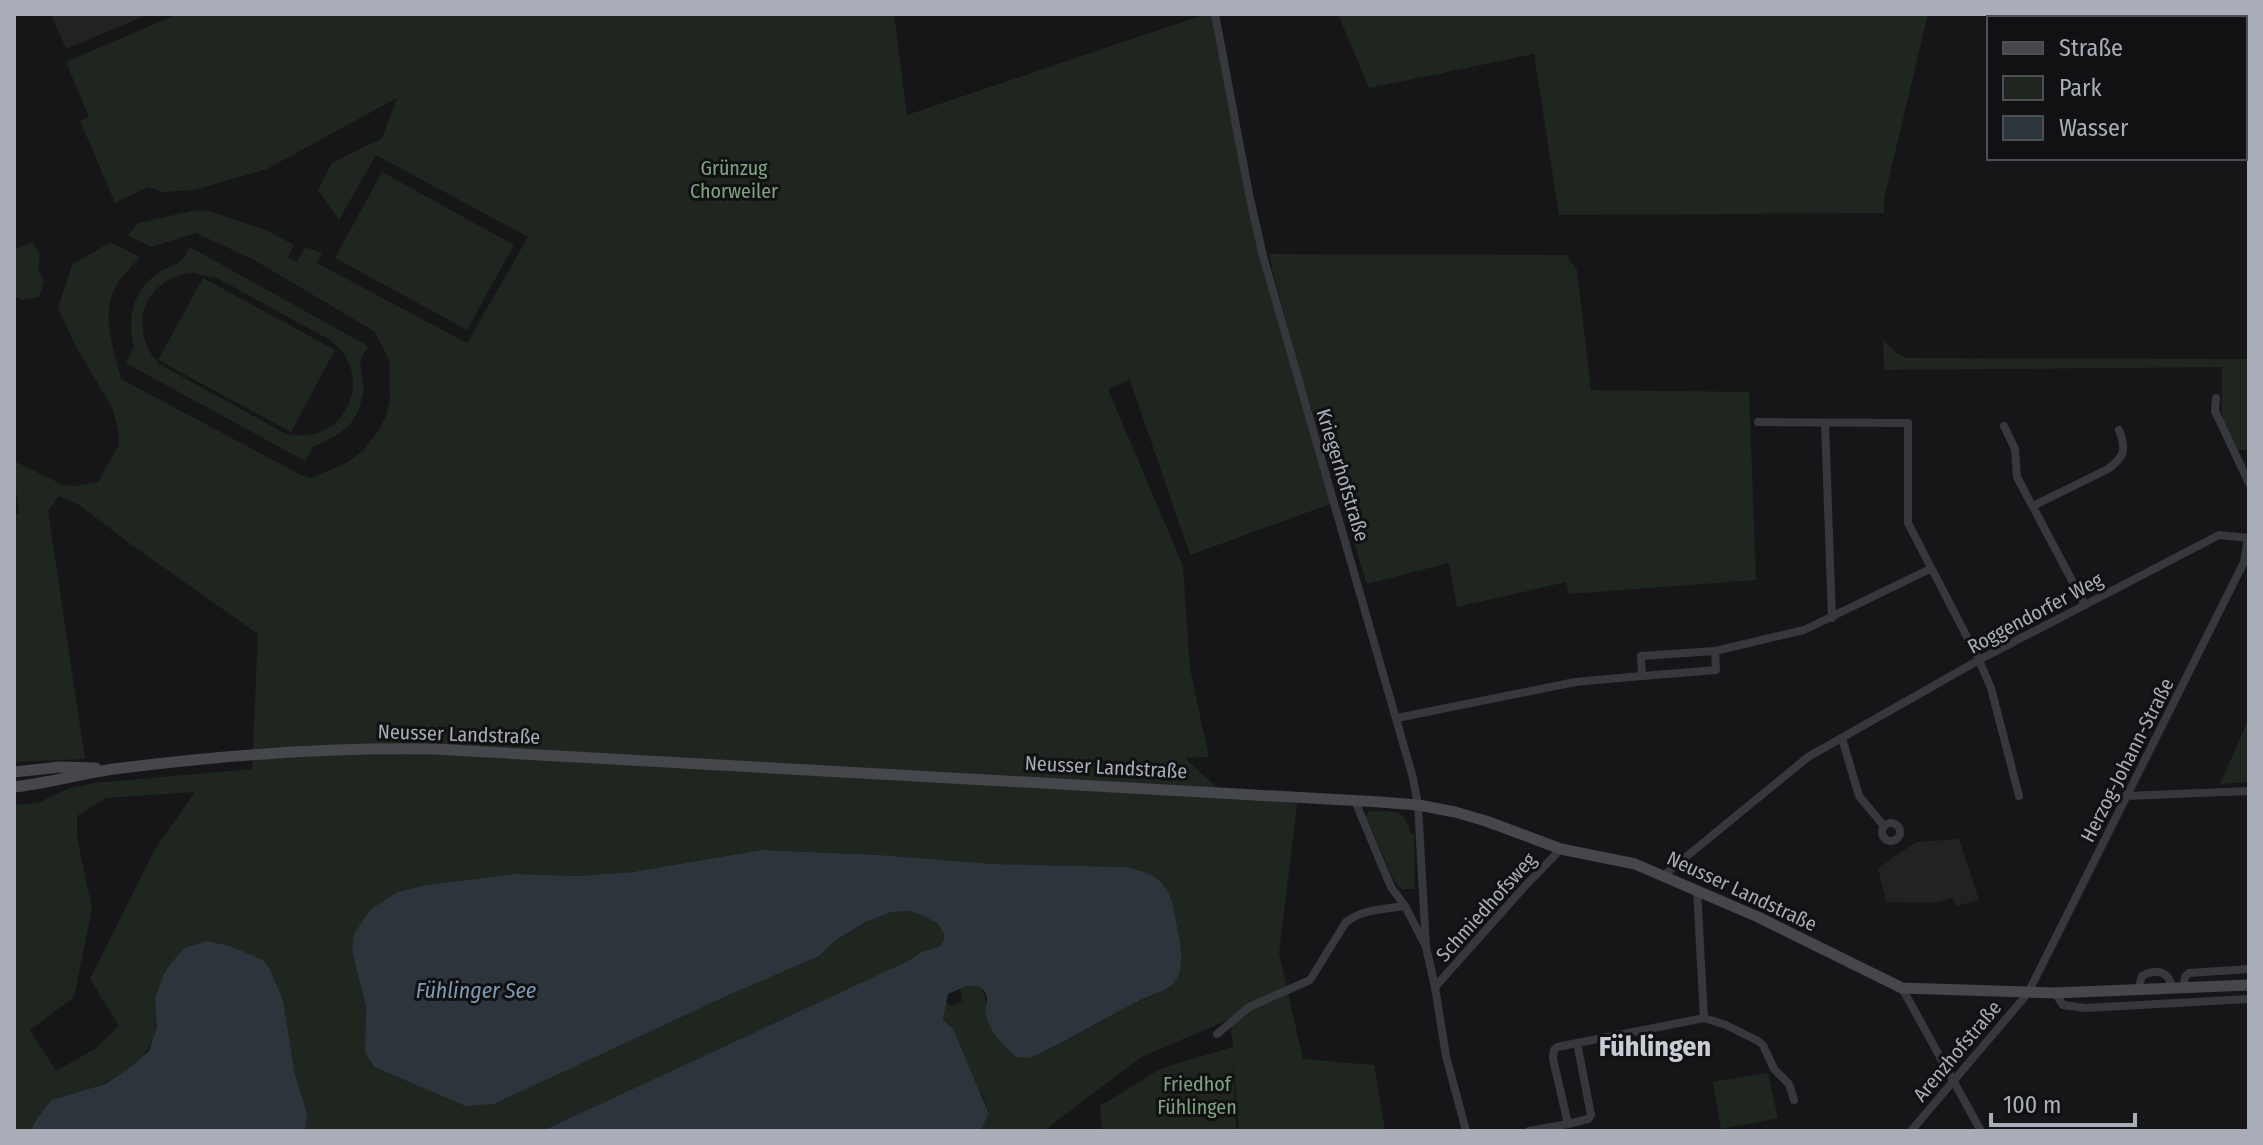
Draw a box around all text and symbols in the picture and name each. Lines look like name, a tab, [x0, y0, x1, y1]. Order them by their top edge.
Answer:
legend	[1987, 16, 2247, 160]
text: Straße	[2059, 34, 2123, 62]
text: Park	[2059, 74, 2102, 102]
text: Wasser	[2059, 114, 2129, 142]
park label: Grünzug Chorweiler	[690, 156, 778, 203]
street label: Kriegerhofstraße	[1311, 406, 1375, 544]
street label: Roggendorfer Weg	[1963, 567, 2107, 659]
street label: Herzog-Johann-Straße	[2075, 674, 2179, 846]
street label: Neusser Landstraße	[377, 719, 541, 749]
street label: Neusser Landstraße	[1024, 751, 1188, 783]
street label: Neusser Landstraße	[1663, 846, 1821, 936]
street label: Schmiedhofsweg	[1431, 847, 1541, 966]
water label: Fühlinger See	[416, 977, 536, 1004]
street label: Arenzhofstraße	[1908, 996, 2006, 1106]
district label: Fühlingen	[1599, 1030, 1711, 1063]
park label: Friedhof Fühlingen	[1157, 1072, 1237, 1119]
scale bar	[1991, 1077, 2135, 1127]
text: 100 m	[2003, 1091, 2061, 1119]

